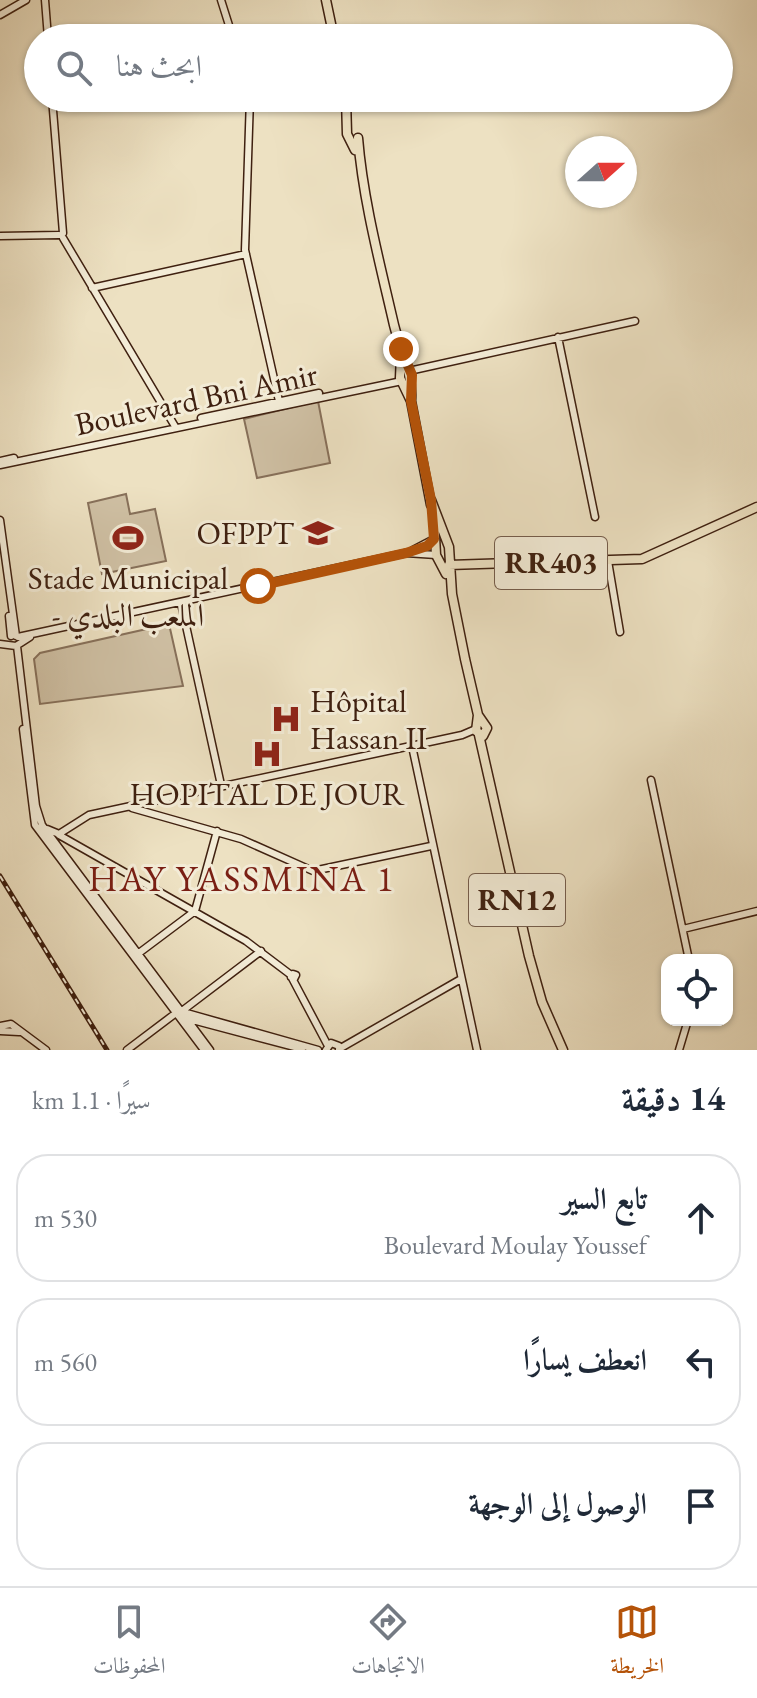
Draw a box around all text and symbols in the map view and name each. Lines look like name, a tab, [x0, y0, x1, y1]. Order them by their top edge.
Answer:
search box	[24, 24, 733, 112]
icon: search	[52, 46, 96, 90]
text: ابحث هنا	[116, 46, 202, 85]
north arrow	[565, 136, 637, 208]
route end	[383, 331, 419, 367]
street label: Boulevard Bni Amir	[71, 353, 321, 445]
place label: OFPPT	[196, 512, 295, 554]
school or university icon: OFPPT	[301, 516, 335, 550]
sports icon: Stade Municipal - الملعب البلدي	[111, 521, 145, 555]
road number: RR403	[495, 537, 607, 589]
place label: Stade Municipal - الملعب البلدي	[28, 557, 229, 640]
route start	[240, 568, 276, 604]
place label: Hôpital Hassan II	[310, 680, 427, 759]
hospital icon: Hôpital Hassan II	[269, 702, 303, 736]
hospital icon: HOPITAL DE JOUR	[250, 737, 284, 771]
place label: HOPITAL DE JOUR	[129, 773, 405, 815]
district label: HAY YASSMINA 1	[88, 855, 396, 902]
road number: RN12	[469, 874, 565, 926]
map controls	[661, 954, 733, 1026]
button: locate	[661, 954, 733, 1026]
text: 14 دقيقة	[622, 1076, 725, 1120]
text: سيرًا · 1.1 km	[32, 1083, 151, 1117]
text: تابع السير	[562, 1179, 647, 1218]
icon: ahead	[679, 1196, 723, 1240]
text: 530 m	[34, 1201, 97, 1235]
text: Boulevard Moulay Youssef	[384, 1228, 647, 1262]
text: انعطف يسارًا	[523, 1340, 647, 1379]
icon: left	[679, 1340, 723, 1384]
text: 560 m	[34, 1345, 97, 1379]
text: الوصول إلى الوجهة	[468, 1484, 647, 1523]
icon: arrive	[679, 1484, 723, 1528]
tab: المحفوظات	[93, 1600, 165, 1687]
tab: الاتجاهات	[351, 1600, 425, 1687]
tab: الخريطة	[611, 1600, 664, 1687]

